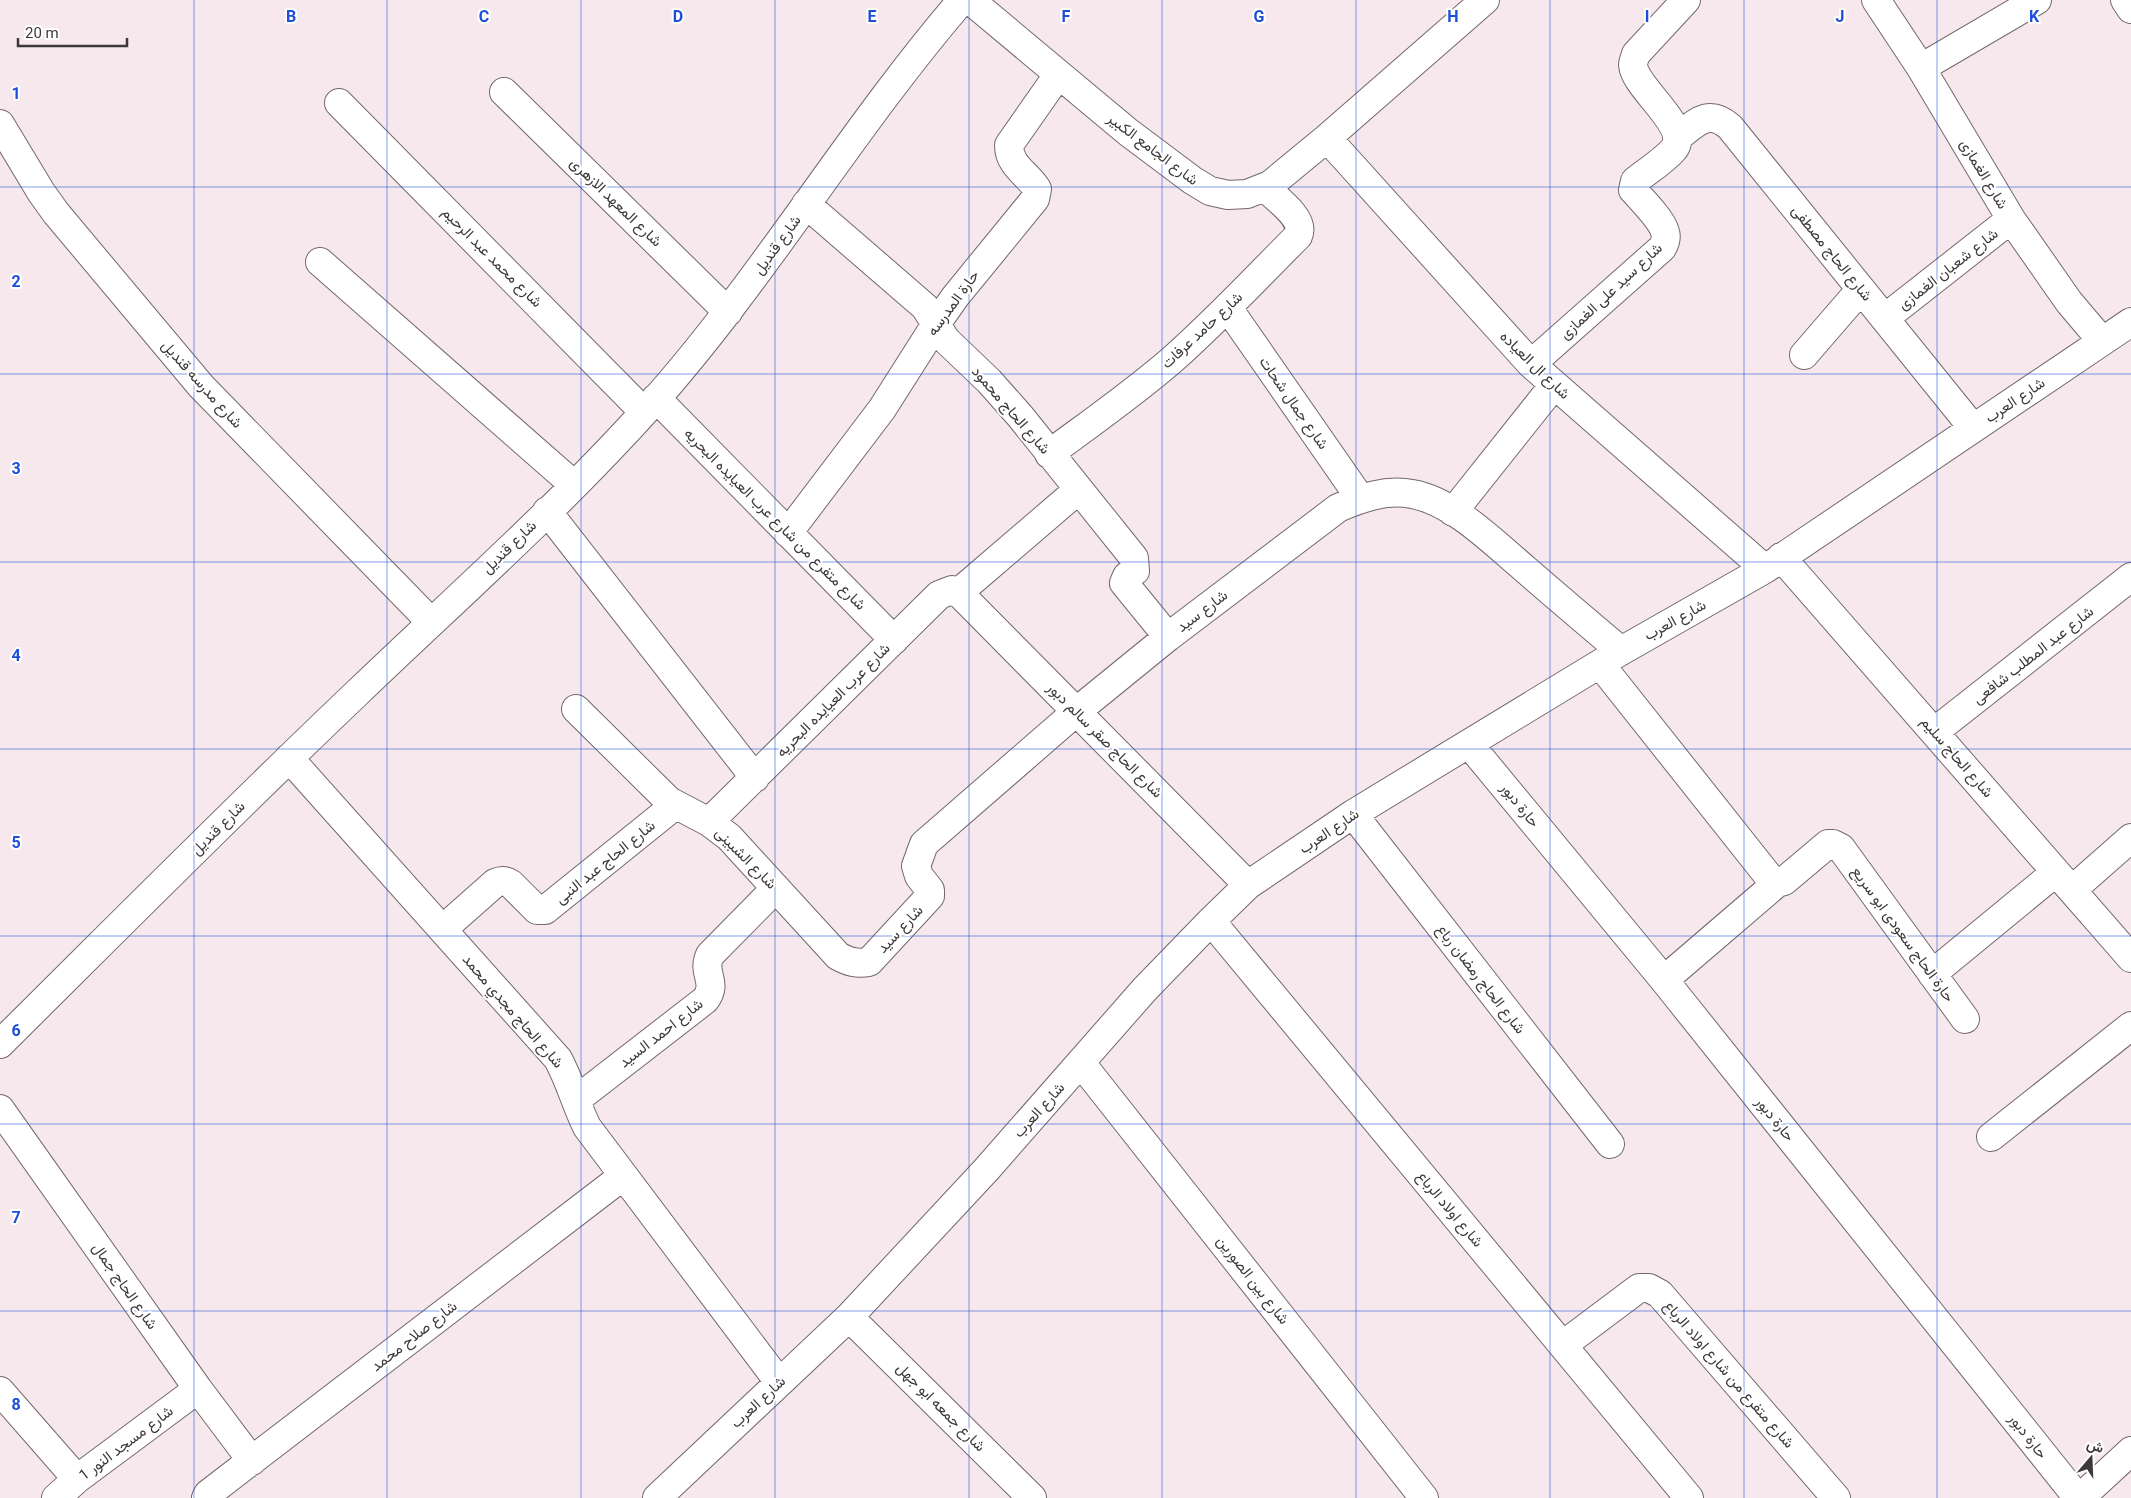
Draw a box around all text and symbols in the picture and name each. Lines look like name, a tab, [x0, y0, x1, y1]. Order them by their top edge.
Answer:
text: B	[286, 7, 296, 26]
text: C	[479, 7, 489, 26]
text: D	[673, 7, 683, 26]
text: E	[868, 7, 877, 26]
text: F	[1062, 7, 1071, 26]
text: G	[1254, 7, 1265, 26]
text: H	[1447, 7, 1459, 26]
text: I	[1645, 7, 1649, 26]
text: J	[1836, 7, 1844, 26]
text: K	[2029, 7, 2040, 26]
scale bar	[18, 15, 126, 47]
text: 20 m	[25, 24, 59, 42]
text: 1	[11, 84, 21, 103]
street label: شارع الجامع الكبير	[1102, 108, 1202, 191]
street label: شارع الغمازى	[1954, 136, 2012, 213]
street label: شارع المعهد الازهرى	[565, 154, 666, 252]
street label: شارع الحاج مصطفى	[1786, 202, 1876, 306]
street label: شارع محمد عبد الرحيم	[437, 203, 546, 312]
street label: شارع قنديل	[749, 212, 806, 279]
street label: شارع شعبان الغمازى	[1894, 224, 2003, 315]
street label: شارع سيد على الغمازى	[1556, 239, 1667, 345]
street label: حارة المدرسه	[923, 267, 983, 339]
text: 2	[11, 272, 21, 291]
street label: شارع حامد عرفات	[1158, 288, 1248, 374]
street label: شارع ال العياده	[1495, 327, 1574, 404]
street label: شارع مدرسه قنديل	[156, 336, 246, 433]
street label: شارع جمال شحات	[1254, 353, 1333, 454]
street label: شارع الحاج محمود	[967, 362, 1054, 459]
street label: شارع العرب	[1982, 373, 2049, 428]
street label: شارع متفرع من شارع عرب العيايده البحريه	[679, 424, 870, 615]
text: 3	[11, 459, 21, 478]
street label: شارع قنديل	[478, 516, 542, 579]
street label: شارع سيد	[1173, 586, 1232, 638]
street label: شارع العرب	[1641, 596, 1710, 646]
street label: شارع عبد المطلب شافعى	[1969, 602, 2098, 709]
street label: شارع عرب العيايده البحريه	[772, 639, 895, 762]
text: 4	[11, 646, 21, 665]
street label: شارع الحاج صقر سالم دبور	[1041, 678, 1167, 803]
street label: شارع الحاج سليم	[1916, 713, 1997, 803]
street label: حارة دبور	[1496, 778, 1543, 831]
street label: شارع قنديل	[187, 797, 250, 860]
street label: شارع العرب	[1296, 804, 1363, 859]
street label: شارع الحاج عبد النبى	[551, 816, 660, 909]
street label: شارع الشبينى	[710, 823, 781, 894]
text: 5	[11, 833, 21, 852]
street label: حارة الحاج سعودى ابو سريع	[1846, 863, 1958, 1007]
street label: شارع سيد	[873, 901, 928, 958]
street label: شارع الحاج رمضان رباع	[1431, 921, 1529, 1039]
street label: شارع الحاج مجدي محمد	[456, 950, 567, 1074]
street label: شارع احمد السيد	[615, 995, 708, 1073]
text: 6	[11, 1021, 21, 1040]
street label: شارع العرب	[1010, 1079, 1070, 1143]
street label: حارة دبور	[1751, 1092, 1798, 1145]
street label: شارع اولاد الرباع	[1411, 1167, 1487, 1252]
text: 7	[11, 1208, 21, 1227]
street label: شارع بين الصورين	[1211, 1232, 1293, 1329]
street label: شارع الحاج جمال	[87, 1239, 162, 1334]
street label: شارع صلاح محمد	[367, 1297, 462, 1377]
street label: شارع متفرع من شارع اولاد الرباع	[1658, 1297, 1798, 1453]
street label: شارع جمعه ابو جهل	[891, 1359, 989, 1457]
street label: شارع العرب	[727, 1372, 790, 1433]
text: 8	[11, 1395, 21, 1414]
street label: شارع مسجد النور 1	[75, 1402, 178, 1486]
street label: حارة دبور	[2004, 1409, 2051, 1462]
north arrow	[2066, 1433, 2116, 1483]
text: ش	[2084, 1435, 2106, 1457]

